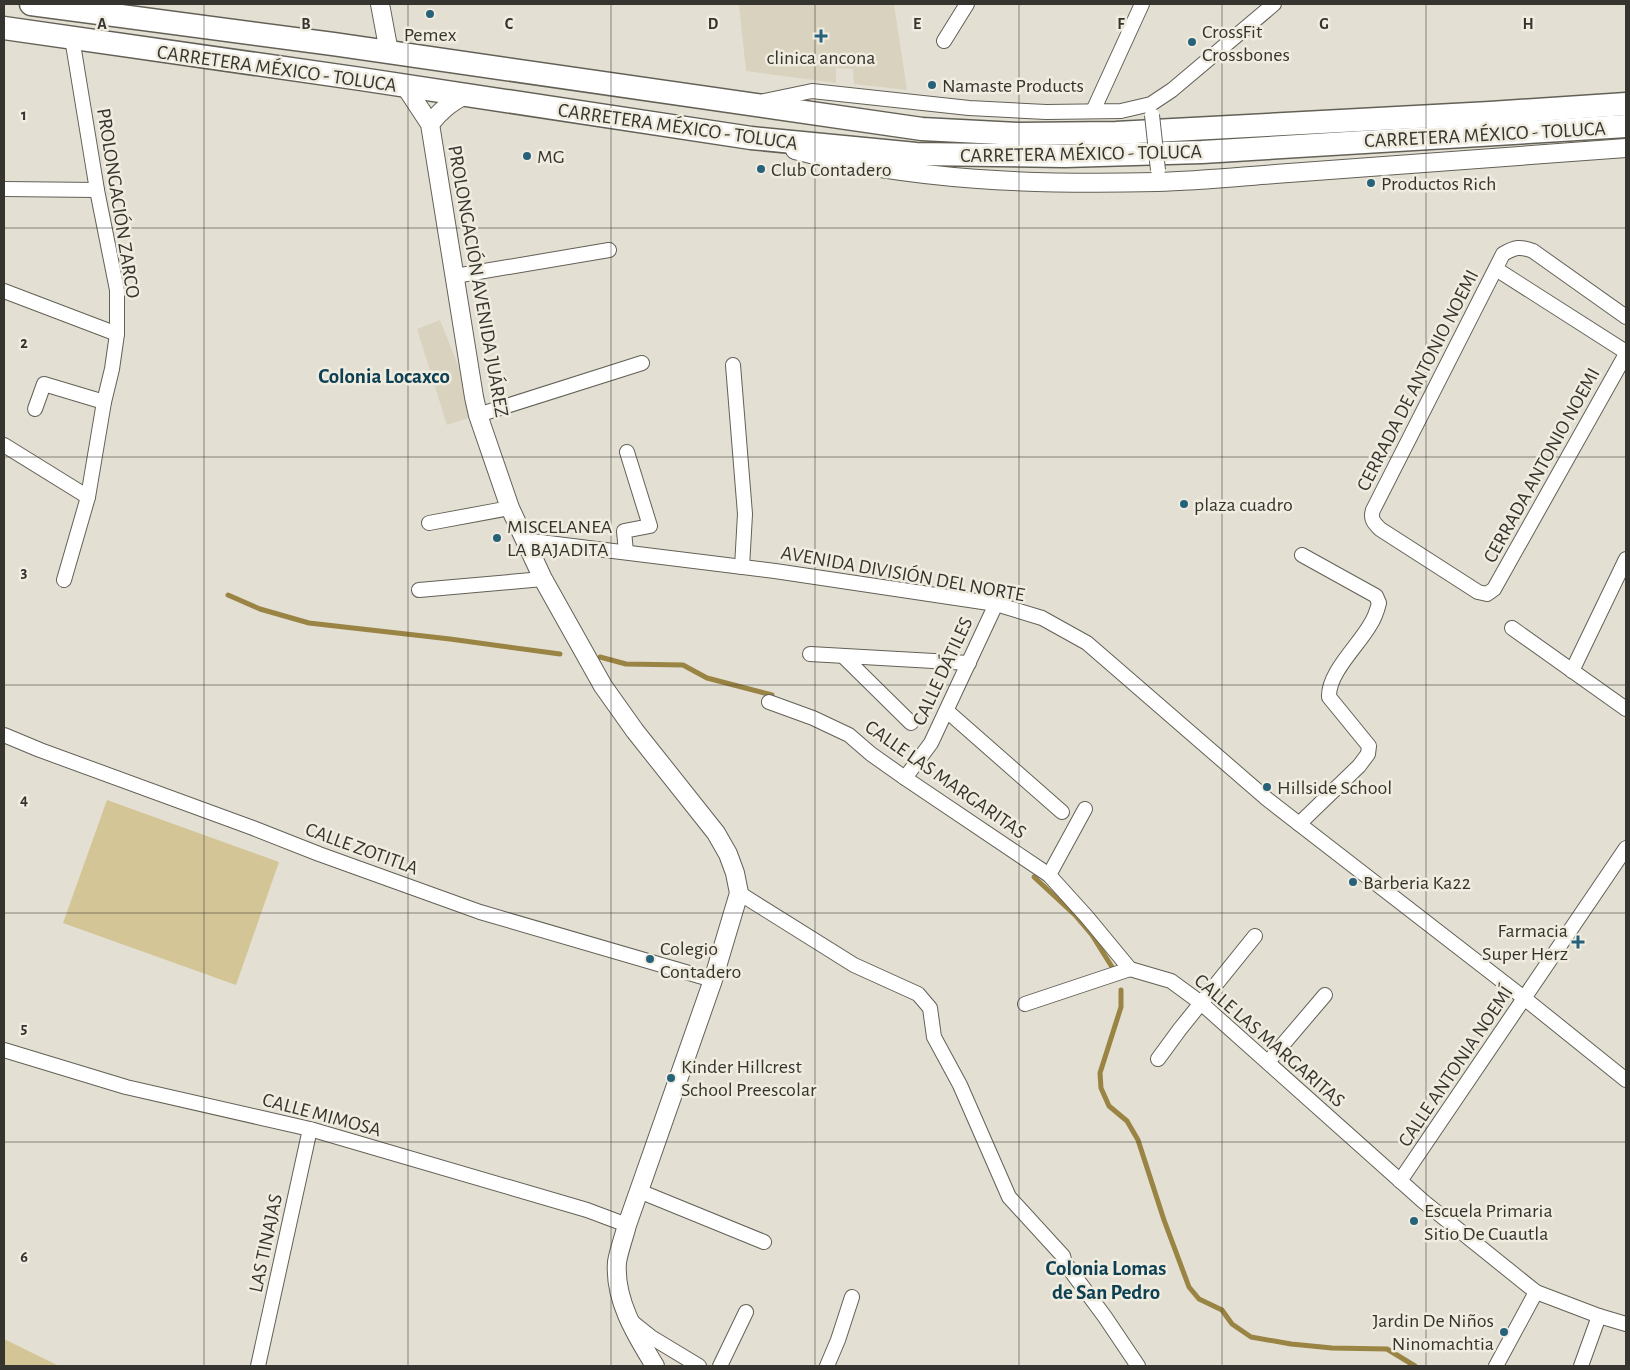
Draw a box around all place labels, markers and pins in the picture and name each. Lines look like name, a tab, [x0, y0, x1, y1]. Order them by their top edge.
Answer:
marker: Pemex	[424, 8, 436, 20]
place label: CrossFit Crossbones	[1202, 22, 1290, 65]
place label: Pemex	[404, 25, 457, 45]
marker: clinica ancona	[814, 29, 828, 43]
marker: CrossFit Crossbones	[1186, 36, 1198, 48]
place label: clinica ancona	[767, 48, 875, 68]
place label: Namaste Products	[942, 76, 1084, 96]
marker: Namaste Products	[926, 79, 938, 91]
place label: MG	[537, 147, 565, 167]
marker: MG	[521, 150, 533, 162]
place label: Club Contadero	[771, 160, 892, 180]
marker: Club Contadero	[755, 163, 767, 175]
place label: Productos Rich	[1381, 174, 1496, 194]
marker: Productos Rich	[1365, 177, 1377, 189]
place label: plaza cuadro	[1194, 495, 1293, 515]
marker: plaza cuadro	[1178, 498, 1190, 510]
place label: MISCELANEA LA BAJADITA	[507, 517, 613, 560]
marker: MISCELANEA LA BAJADITA	[491, 532, 503, 544]
place label: Hillside School	[1277, 778, 1392, 798]
marker: Hillside School	[1261, 781, 1273, 793]
place label: Barberia Ka22	[1363, 873, 1471, 893]
marker: Barberia Ka22	[1347, 876, 1359, 888]
place label: Farmacia Super Herz	[1482, 921, 1568, 964]
marker: Farmacia Super Herz	[1572, 936, 1584, 948]
place label: Colegio Contadero	[660, 939, 741, 982]
marker: Colegio Contadero	[644, 953, 656, 965]
place label: Kinder Hillcrest School Preescolar	[681, 1057, 817, 1100]
marker: Kinder Hillcrest School Preescolar	[665, 1072, 677, 1084]
place label: Escuela Primaria Sitio De Cuautla	[1424, 1201, 1553, 1244]
marker: Escuela Primaria Sitio De Cuautla	[1408, 1215, 1420, 1227]
place label: Jardin De Niños Ninomachtia	[1372, 1311, 1494, 1354]
marker: Jardin De Niños Ninomachtia	[1498, 1326, 1510, 1338]

